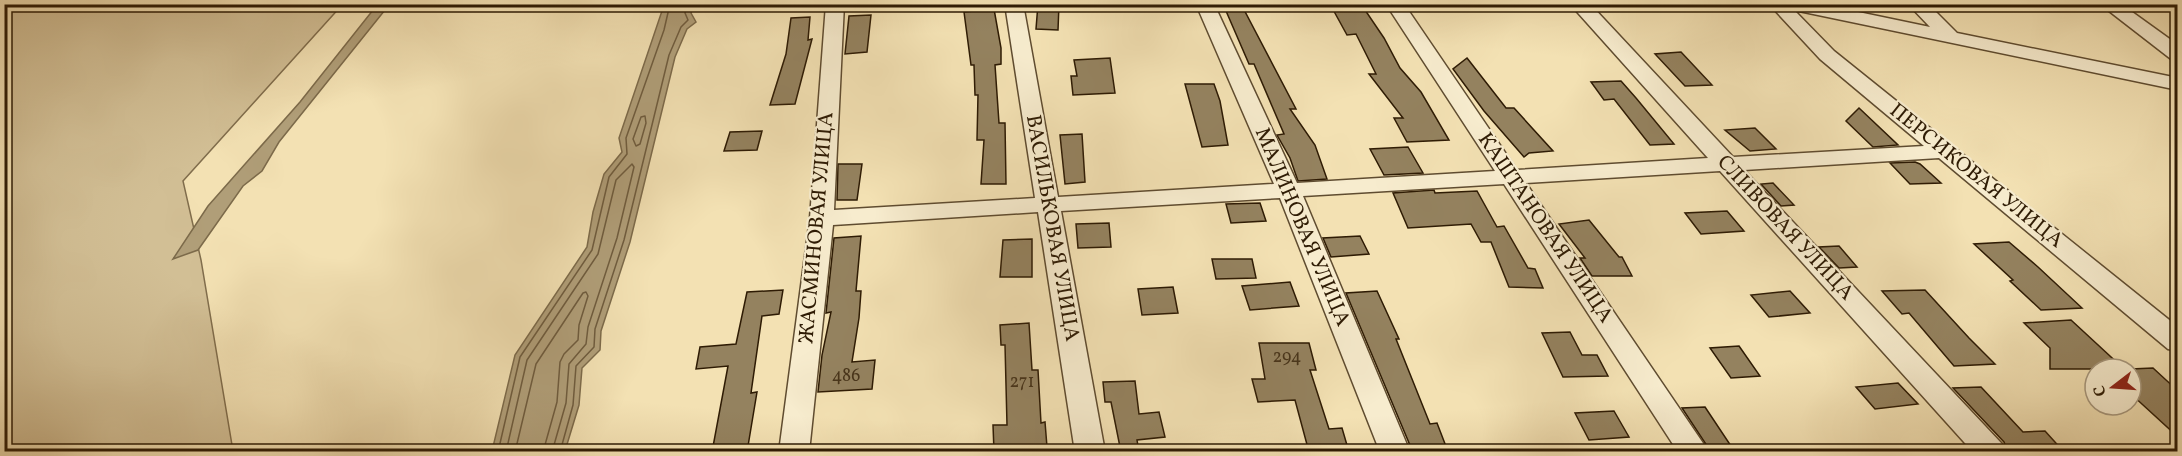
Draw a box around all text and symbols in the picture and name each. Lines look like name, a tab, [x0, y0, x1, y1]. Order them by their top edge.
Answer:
street label: ПЕРСИКОВАЯ УЛИЦА	[1883, 97, 2069, 256]
street label: ЖАСМИНОВАЯ УЛИЦА	[792, 111, 842, 345]
street label: ВАСИЛЬКОВАЯ УЛИЦА	[1018, 112, 1086, 344]
street label: МАЛИНОВАЯ УЛИЦА	[1247, 123, 1357, 331]
street label: КАШТАНОВАЯ УЛИЦА	[1470, 127, 1620, 329]
street label: СЛИВОВАЯ УЛИЦА	[1710, 149, 1860, 307]
house number: 294	[1272, 345, 1302, 370]
north arrow	[2083, 357, 2143, 417]
house number: 486	[832, 364, 860, 389]
house number: 271	[1010, 370, 1034, 395]
text: С	[2089, 383, 2113, 399]

